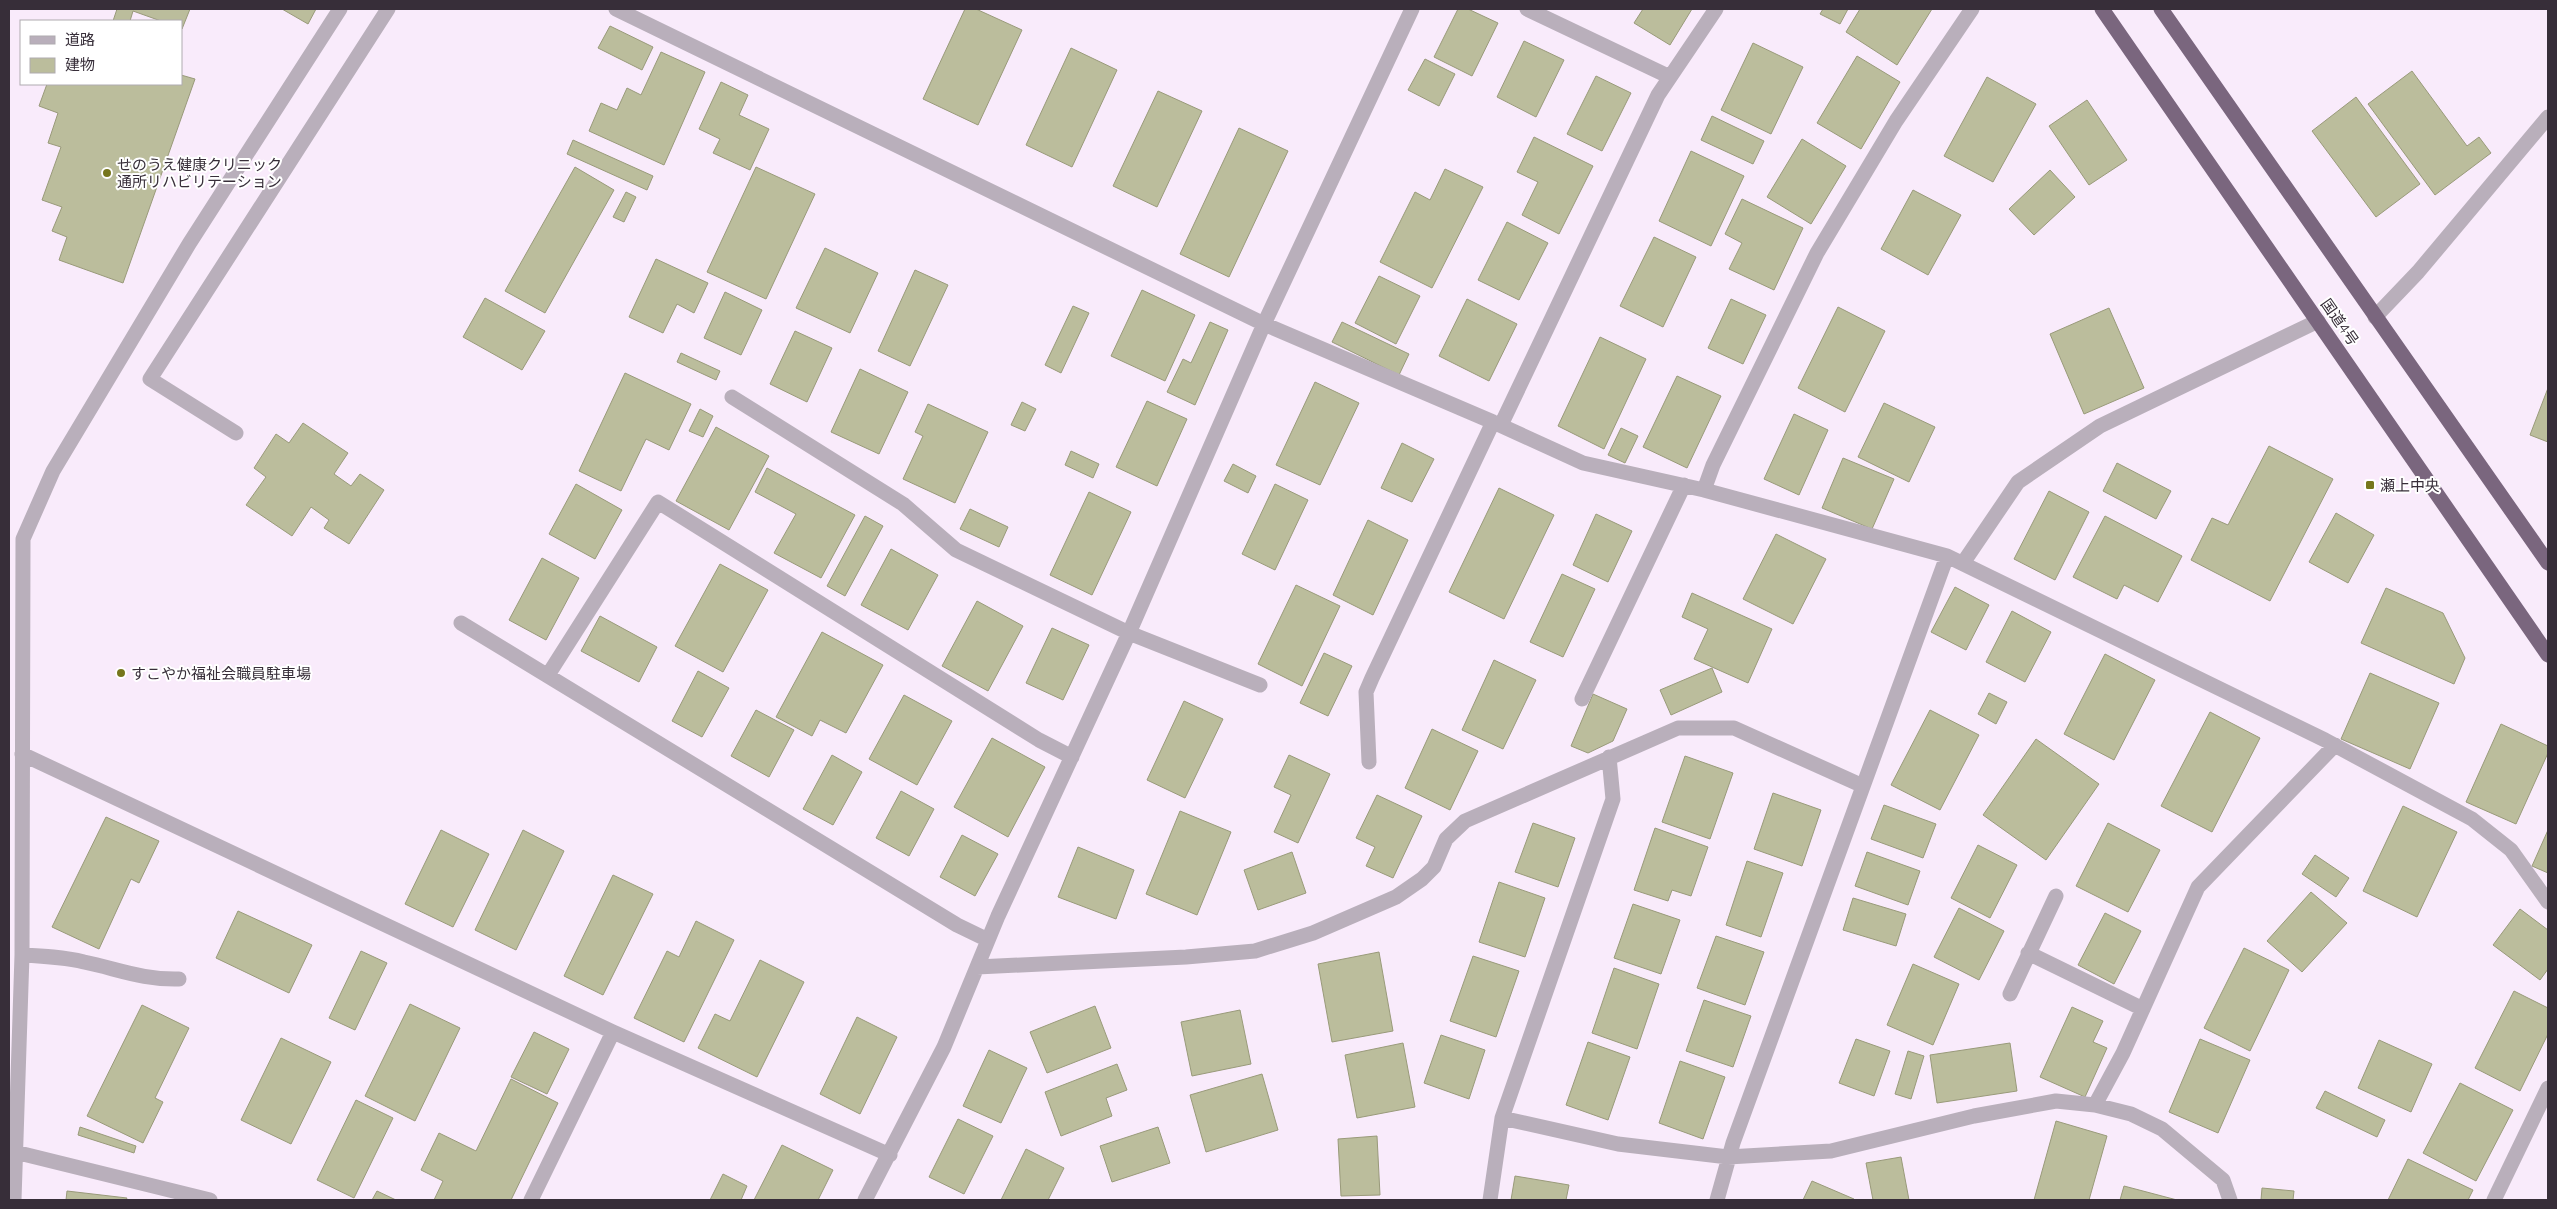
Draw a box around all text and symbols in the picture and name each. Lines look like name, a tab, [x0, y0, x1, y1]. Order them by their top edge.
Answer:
legend	[20, 20, 182, 85]
text: 道路	[65, 30, 95, 49]
text: 建物	[65, 55, 95, 74]
place label: せのうえ健康クリニック 通所リハビリテーション	[117, 155, 282, 191]
marker: せのうえ健康クリニック 通所リハビリテーション	[101, 167, 113, 179]
street label: 国道4号	[2317, 295, 2363, 349]
place label: 瀬上中央	[2380, 476, 2440, 495]
marker: 瀬上中央	[2364, 479, 2376, 491]
place label: すこやか福祉会職員駐車場	[131, 664, 311, 683]
marker: すこやか福祉会職員駐車場	[115, 667, 127, 679]

